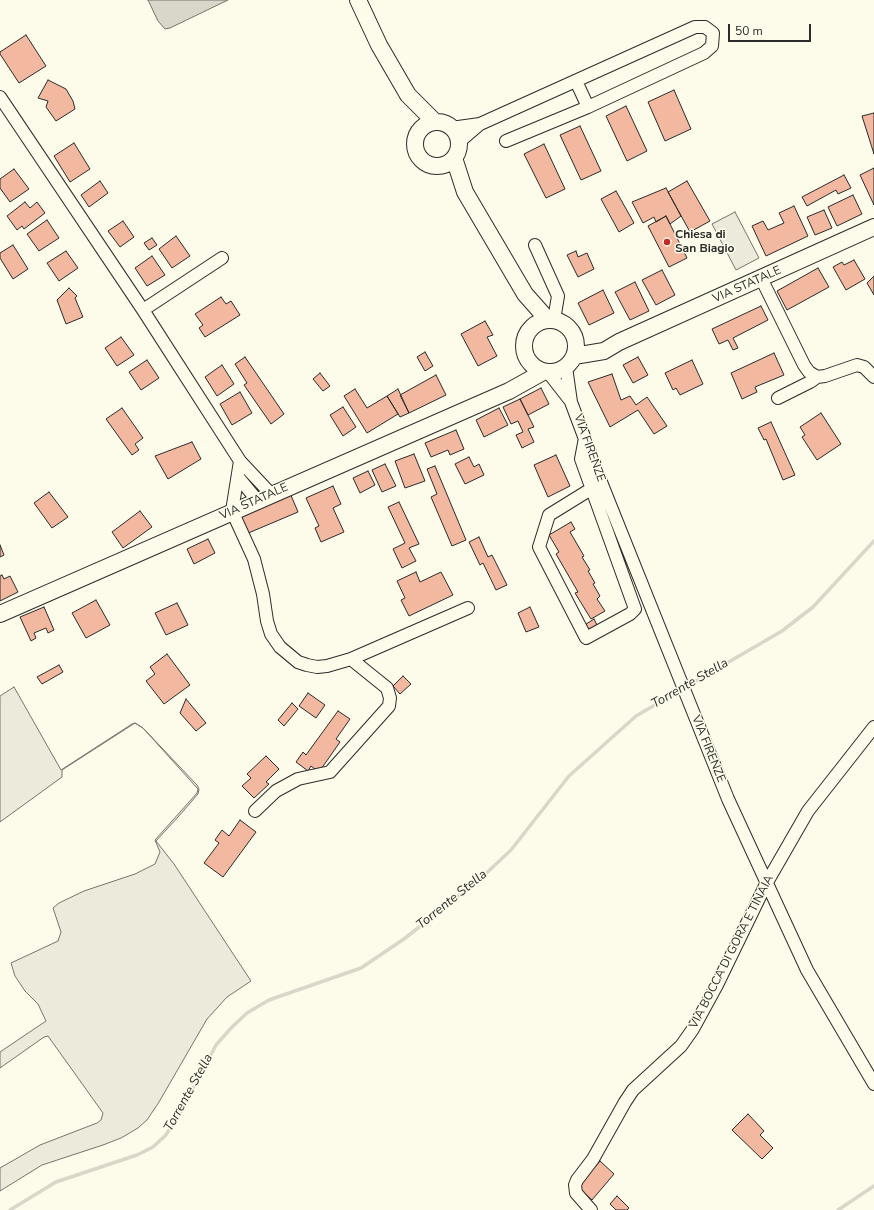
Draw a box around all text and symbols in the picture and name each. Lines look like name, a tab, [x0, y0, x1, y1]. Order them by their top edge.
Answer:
scale bar	[730, 16, 813, 42]
text: 50 m	[735, 23, 763, 39]
place label: Chiesa di San Biagio	[675, 228, 734, 256]
marker: Chiesa di San Biagio	[662, 237, 672, 247]
street label: VIA STATALE	[711, 264, 783, 306]
street label: VIA FIRENZE	[570, 412, 608, 484]
street label: VIA STATALE	[218, 481, 290, 523]
water label: Torrente Stella	[649, 656, 731, 712]
street label: VIA FIRENZE	[688, 713, 728, 785]
water label: Torrente Stella	[414, 867, 490, 933]
street label: VIA BOCCA DI GORA E TINAIA	[687, 873, 777, 1031]
water label: Torrente Stella	[161, 1051, 217, 1135]

